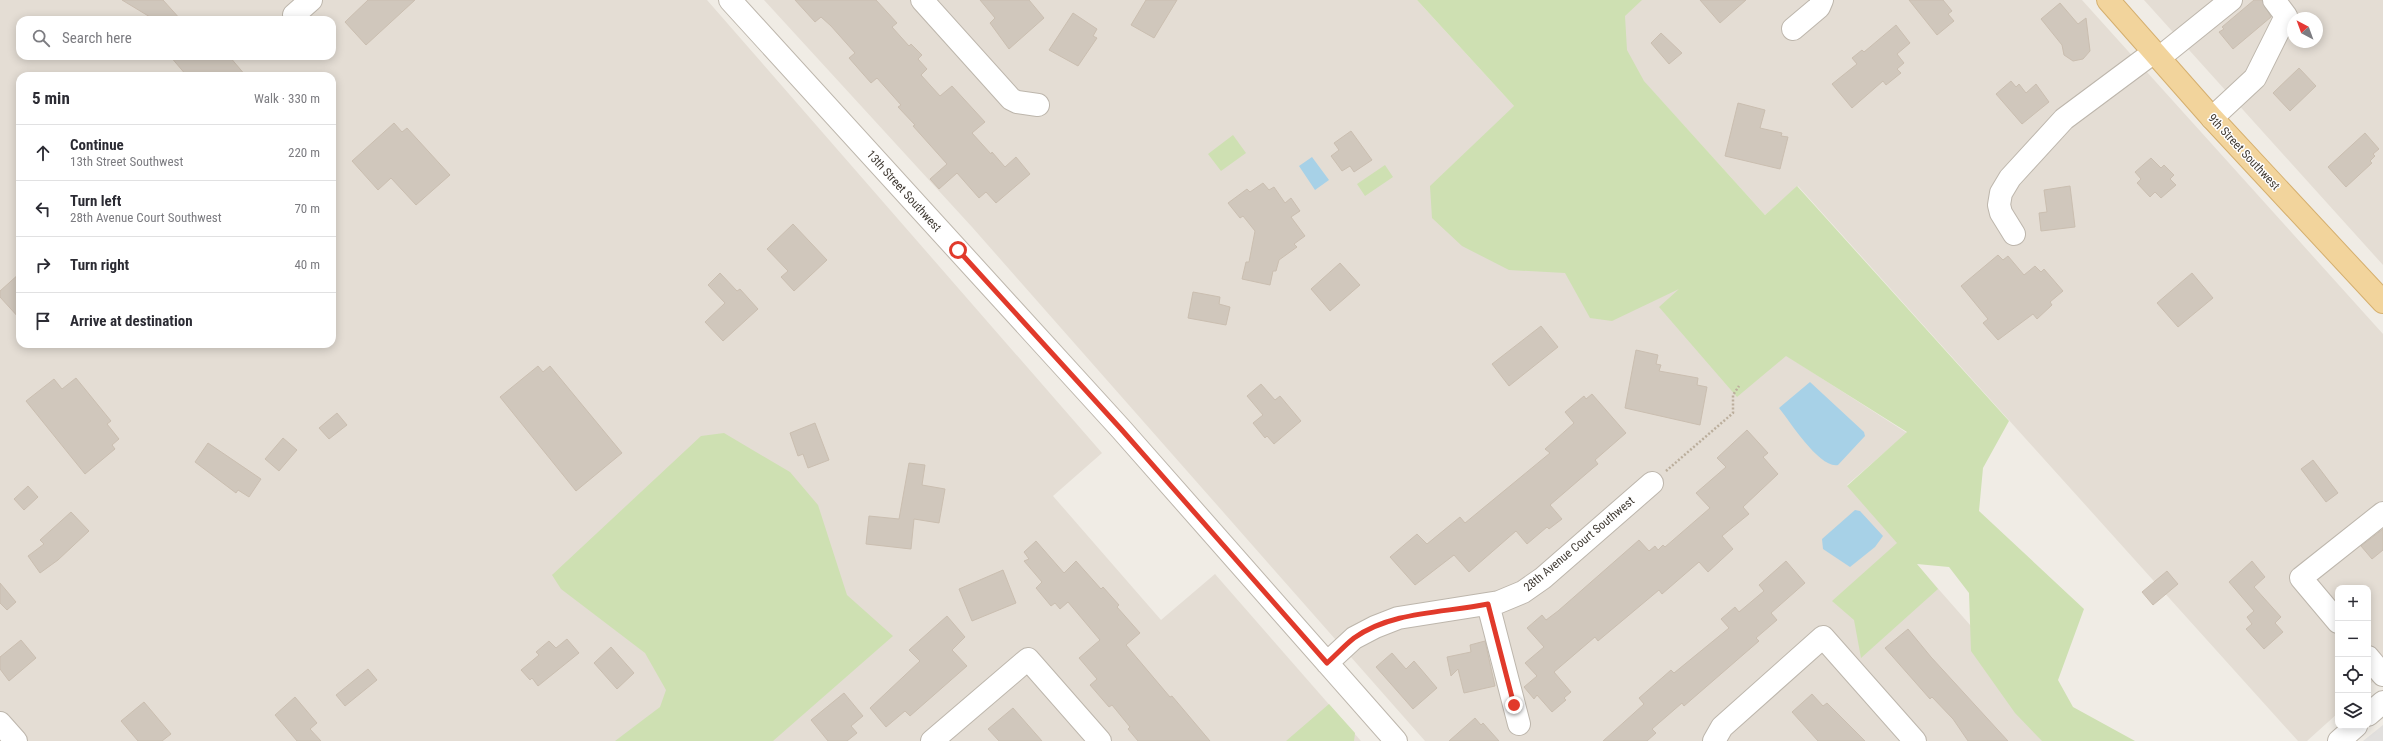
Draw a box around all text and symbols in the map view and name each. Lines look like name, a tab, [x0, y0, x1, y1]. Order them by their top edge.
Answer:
north arrow	[2287, 12, 2323, 48]
search box	[16, 16, 336, 60]
icon: search	[30, 27, 52, 49]
text: Search here	[62, 29, 132, 47]
text: 5 min	[32, 88, 70, 108]
text: Walk · 330 m	[254, 91, 320, 106]
street label: 9th Street Southwest	[2205, 111, 2283, 193]
text: Continue	[70, 136, 124, 154]
icon: ahead	[32, 142, 54, 164]
text: 220 m	[288, 145, 320, 160]
street label: 13th Street Southwest	[864, 147, 945, 235]
text: 13th Street Southwest	[70, 154, 183, 169]
text: Turn left	[70, 192, 121, 210]
icon: left	[32, 198, 54, 220]
text: 70 m	[294, 201, 320, 216]
text: 28th Avenue Court Southwest	[70, 210, 222, 225]
route start	[949, 241, 967, 259]
icon: right	[32, 254, 54, 276]
text: Turn right	[70, 256, 129, 274]
text: 40 m	[294, 257, 320, 272]
icon: arrive	[32, 310, 54, 332]
text: Arrive at destination	[70, 312, 193, 330]
street label: 28th Avenue Court Southwest	[1521, 493, 1637, 594]
map controls	[2335, 585, 2371, 729]
button: +	[2335, 585, 2371, 621]
button: −	[2335, 621, 2371, 657]
button: locate	[2335, 657, 2371, 693]
button: layers	[2335, 693, 2371, 729]
route end	[1505, 696, 1523, 714]

